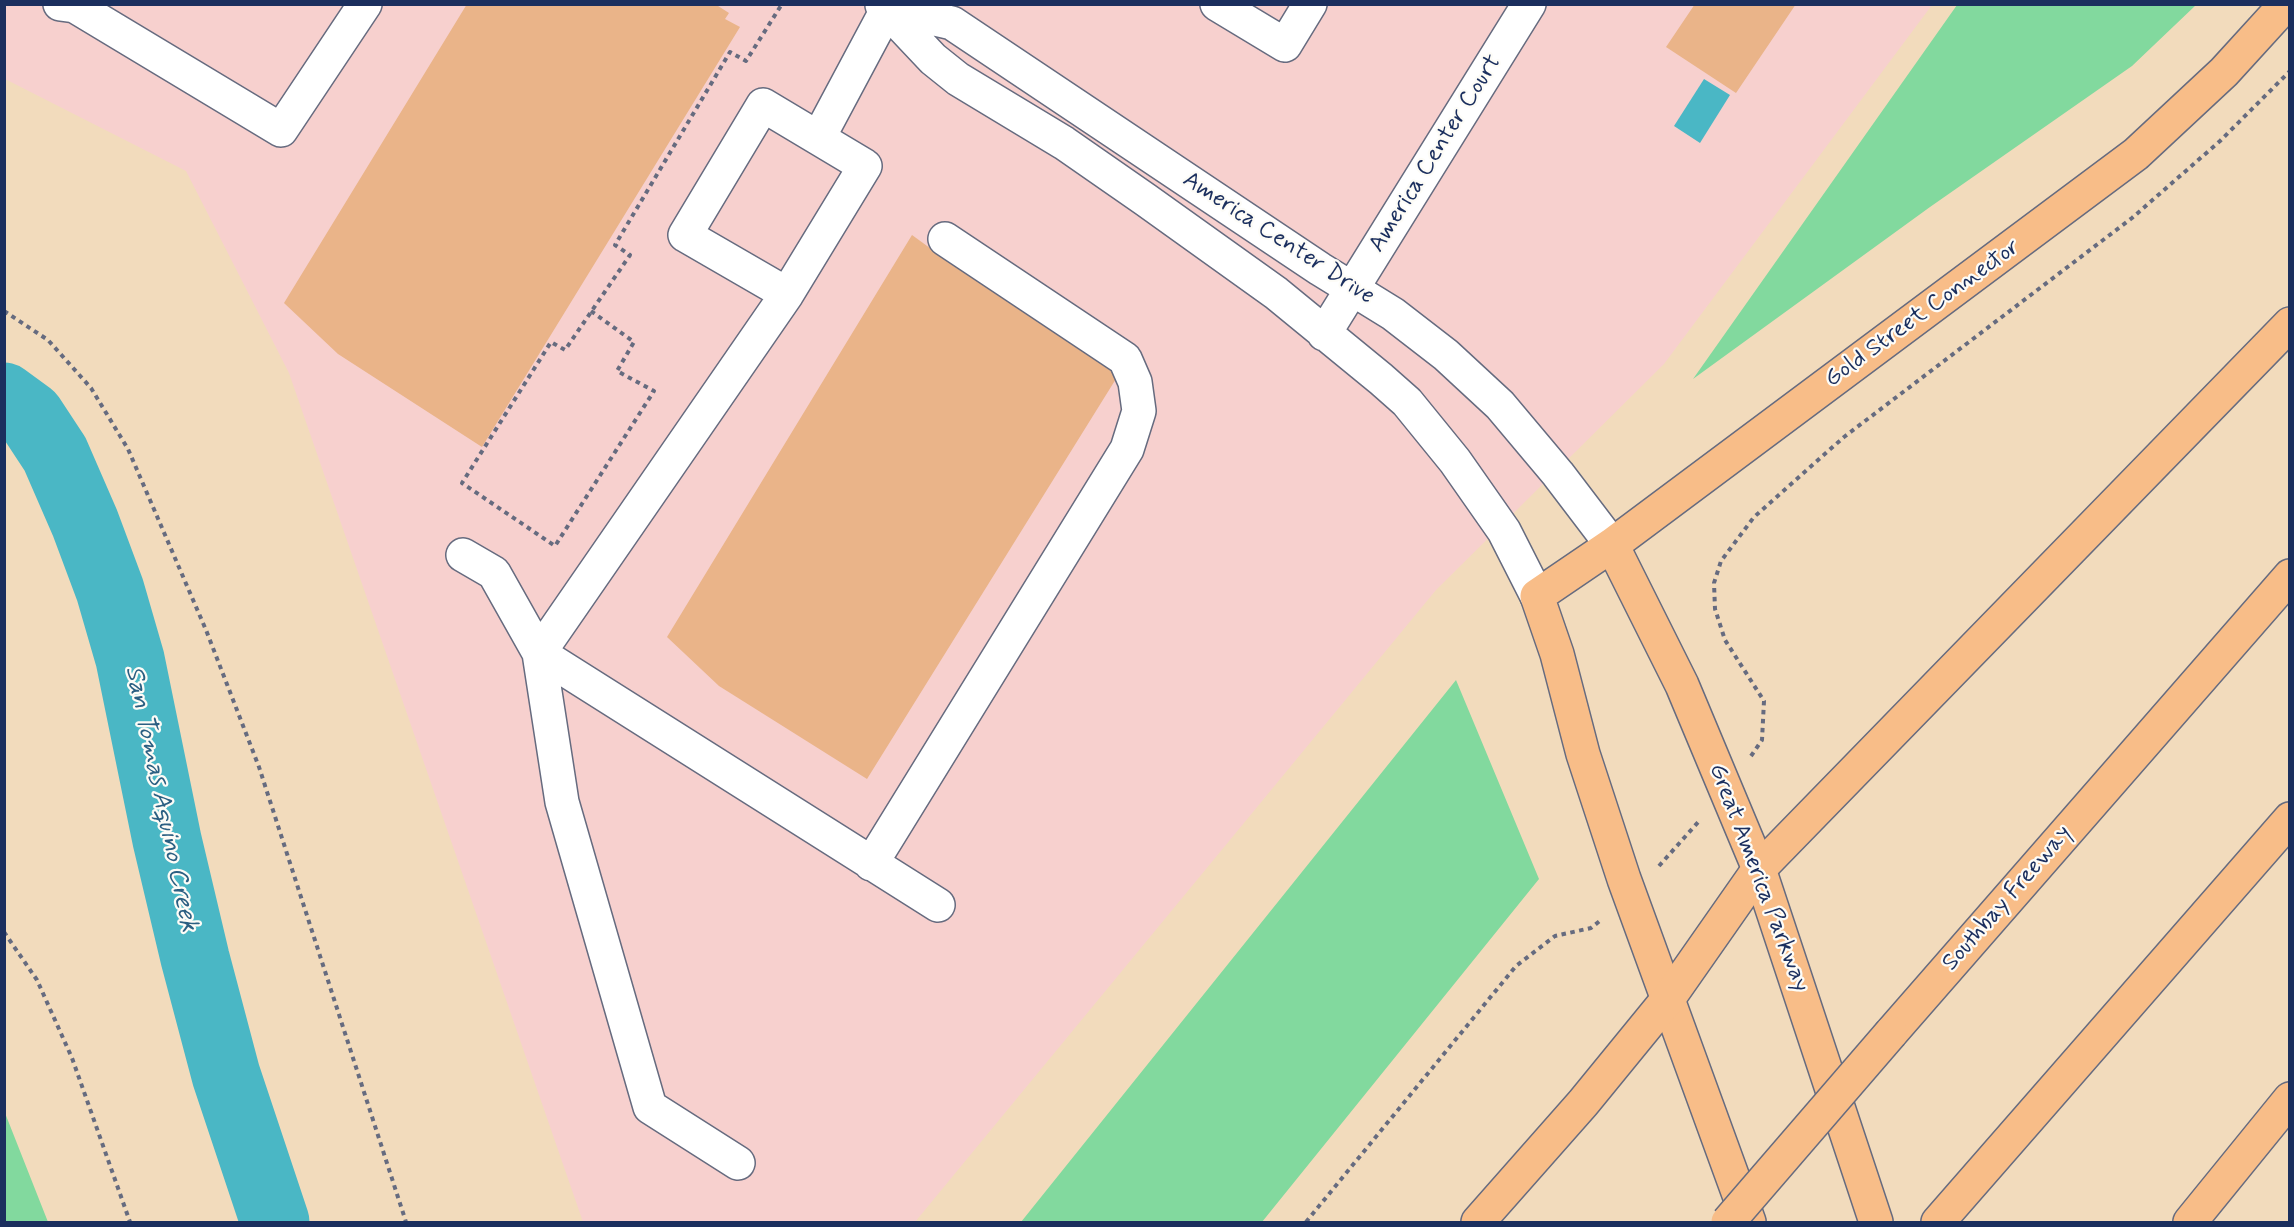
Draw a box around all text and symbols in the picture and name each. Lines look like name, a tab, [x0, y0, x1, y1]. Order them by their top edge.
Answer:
street label: America Center Court	[1363, 50, 1509, 258]
street label: America Center Drive	[1177, 166, 1379, 312]
street label: Gold Street Connector	[1820, 234, 2026, 394]
water label: San Tomas Aquino Creek	[117, 663, 203, 935]
street label: Great America Parkway	[1701, 760, 1815, 996]
street label: Southbay Freeway	[1937, 820, 2079, 978]

